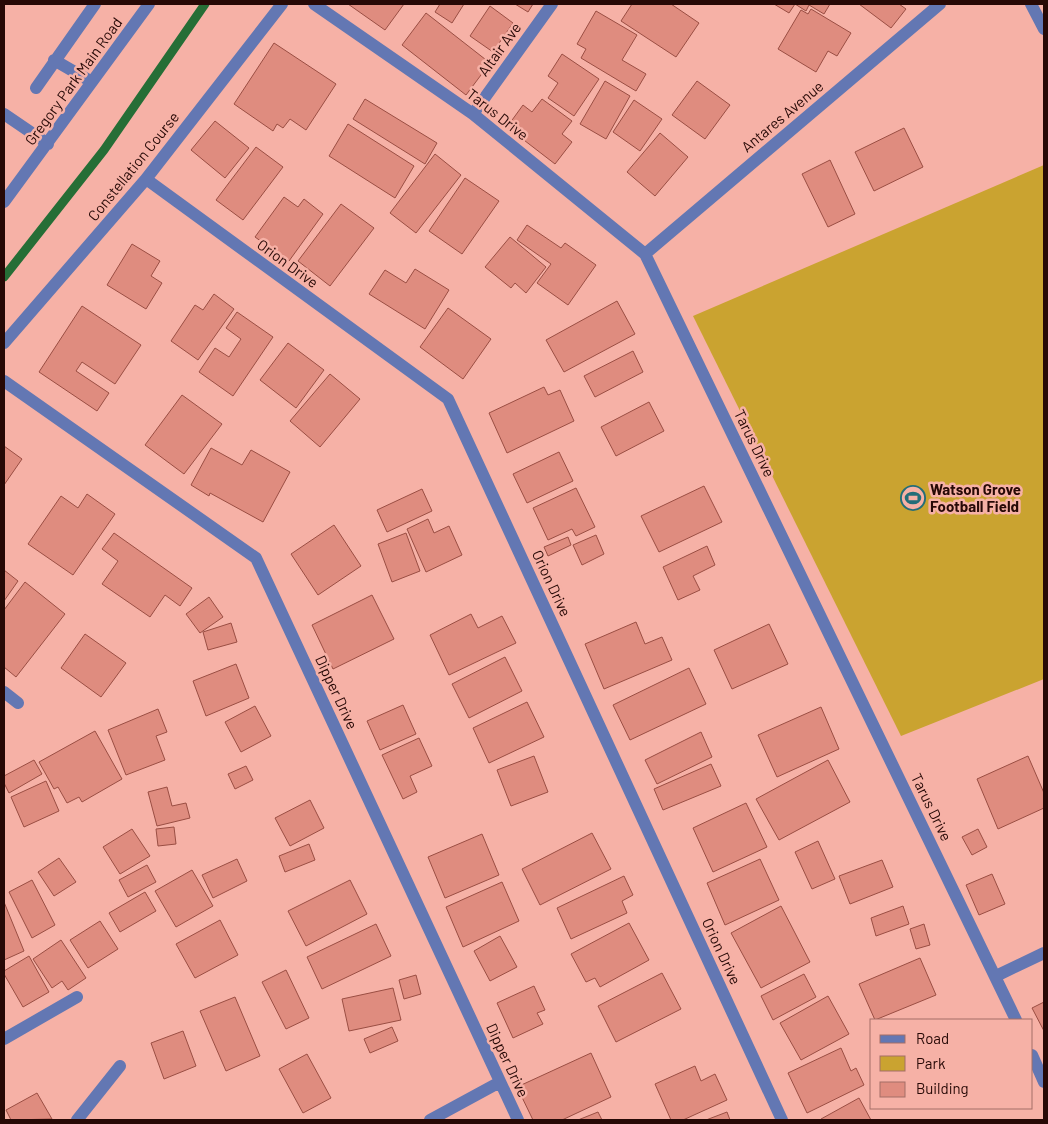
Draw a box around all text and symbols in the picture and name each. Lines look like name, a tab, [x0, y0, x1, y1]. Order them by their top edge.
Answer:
street label: Gregory Park Main Road	[21, 14, 125, 148]
street label: Altair Ave	[474, 19, 524, 79]
street label: Antares Avenue	[737, 76, 827, 156]
street label: Tarus Drive	[464, 84, 532, 144]
street label: Constellation Course	[84, 108, 182, 224]
street label: Orion Drive	[254, 235, 322, 291]
street label: Tarus Drive	[731, 406, 779, 480]
place label: Watson Grove Football Field	[930, 480, 1021, 515]
sports icon: Watson Grove Football Field	[900, 485, 926, 511]
street label: Orion Drive	[529, 547, 575, 619]
street label: Dipper Drive	[312, 652, 362, 732]
street label: Tarus Drive	[908, 770, 956, 844]
street label: Orion Drive	[699, 915, 745, 987]
legend	[870, 1019, 1033, 1109]
street label: Dipper Drive	[483, 1020, 533, 1100]
text: Road	[916, 1029, 949, 1047]
text: Park	[916, 1054, 946, 1072]
text: Building	[916, 1079, 969, 1097]

